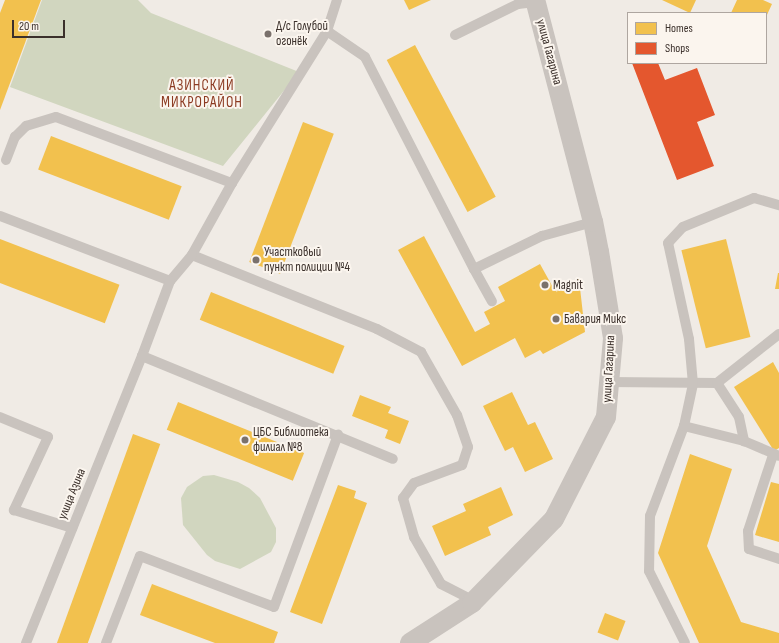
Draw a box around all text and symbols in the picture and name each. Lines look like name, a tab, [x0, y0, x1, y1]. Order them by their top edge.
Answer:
scale bar	[14, 12, 67, 38]
legend	[627, 12, 767, 64]
street label: улица Гагарина	[533, 17, 565, 87]
text: 20 m	[19, 19, 39, 34]
place label: Д/с Голубой огонёк	[276, 19, 328, 50]
text: Homes	[665, 21, 693, 36]
marker: Д/с Голубой огонёк	[263, 29, 273, 39]
text: Shops	[665, 41, 690, 56]
district label: АЗИНСКИЙ МИКРОРАЙОН	[161, 76, 243, 111]
place label: Участковый пункт полиции №4	[264, 245, 350, 276]
marker: Участковый пункт полиции №4	[251, 255, 261, 265]
place label: Magnit	[553, 277, 583, 293]
marker: Magnit	[540, 280, 550, 290]
place label: Бавария Микс	[564, 311, 626, 327]
marker: Бавария Микс	[551, 314, 561, 324]
street label: улица Гагарина	[599, 335, 619, 403]
place label: ЦБС Библиотека филиал №8	[253, 425, 329, 456]
marker: ЦБС Библиотека филиал №8	[240, 435, 250, 445]
street label: улица Азина	[55, 466, 89, 522]

